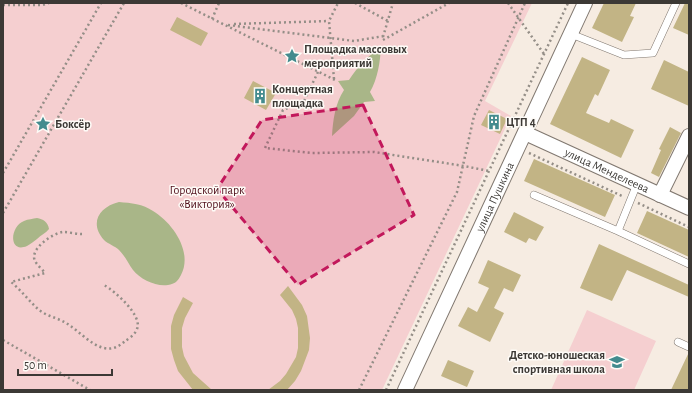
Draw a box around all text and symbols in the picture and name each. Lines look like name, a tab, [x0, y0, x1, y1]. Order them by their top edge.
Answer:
place label: Площадка массовых мероприятий	[304, 43, 407, 69]
place icon: Площадка массовых мероприятий	[283, 47, 301, 65]
place label: Концертная площадка	[272, 83, 333, 109]
building icon: Концертная площадка	[251, 87, 269, 105]
building icon: ЦТП 4	[485, 113, 503, 131]
place icon: Боксёр	[34, 115, 52, 133]
place label: ЦТП 4	[506, 116, 536, 128]
place label: Боксёр	[55, 118, 90, 130]
street label: улица Менделеева	[561, 146, 651, 195]
street label: улица Пушкина	[473, 160, 516, 235]
park label: Городской парк «Виктория»	[170, 184, 245, 210]
place label: Детско-юношеская спортивная школа	[509, 349, 605, 375]
scale bar	[18, 351, 112, 377]
school or university icon: Детско-юношеская спортивная школа	[608, 353, 626, 371]
text: 50 m	[24, 359, 47, 371]

